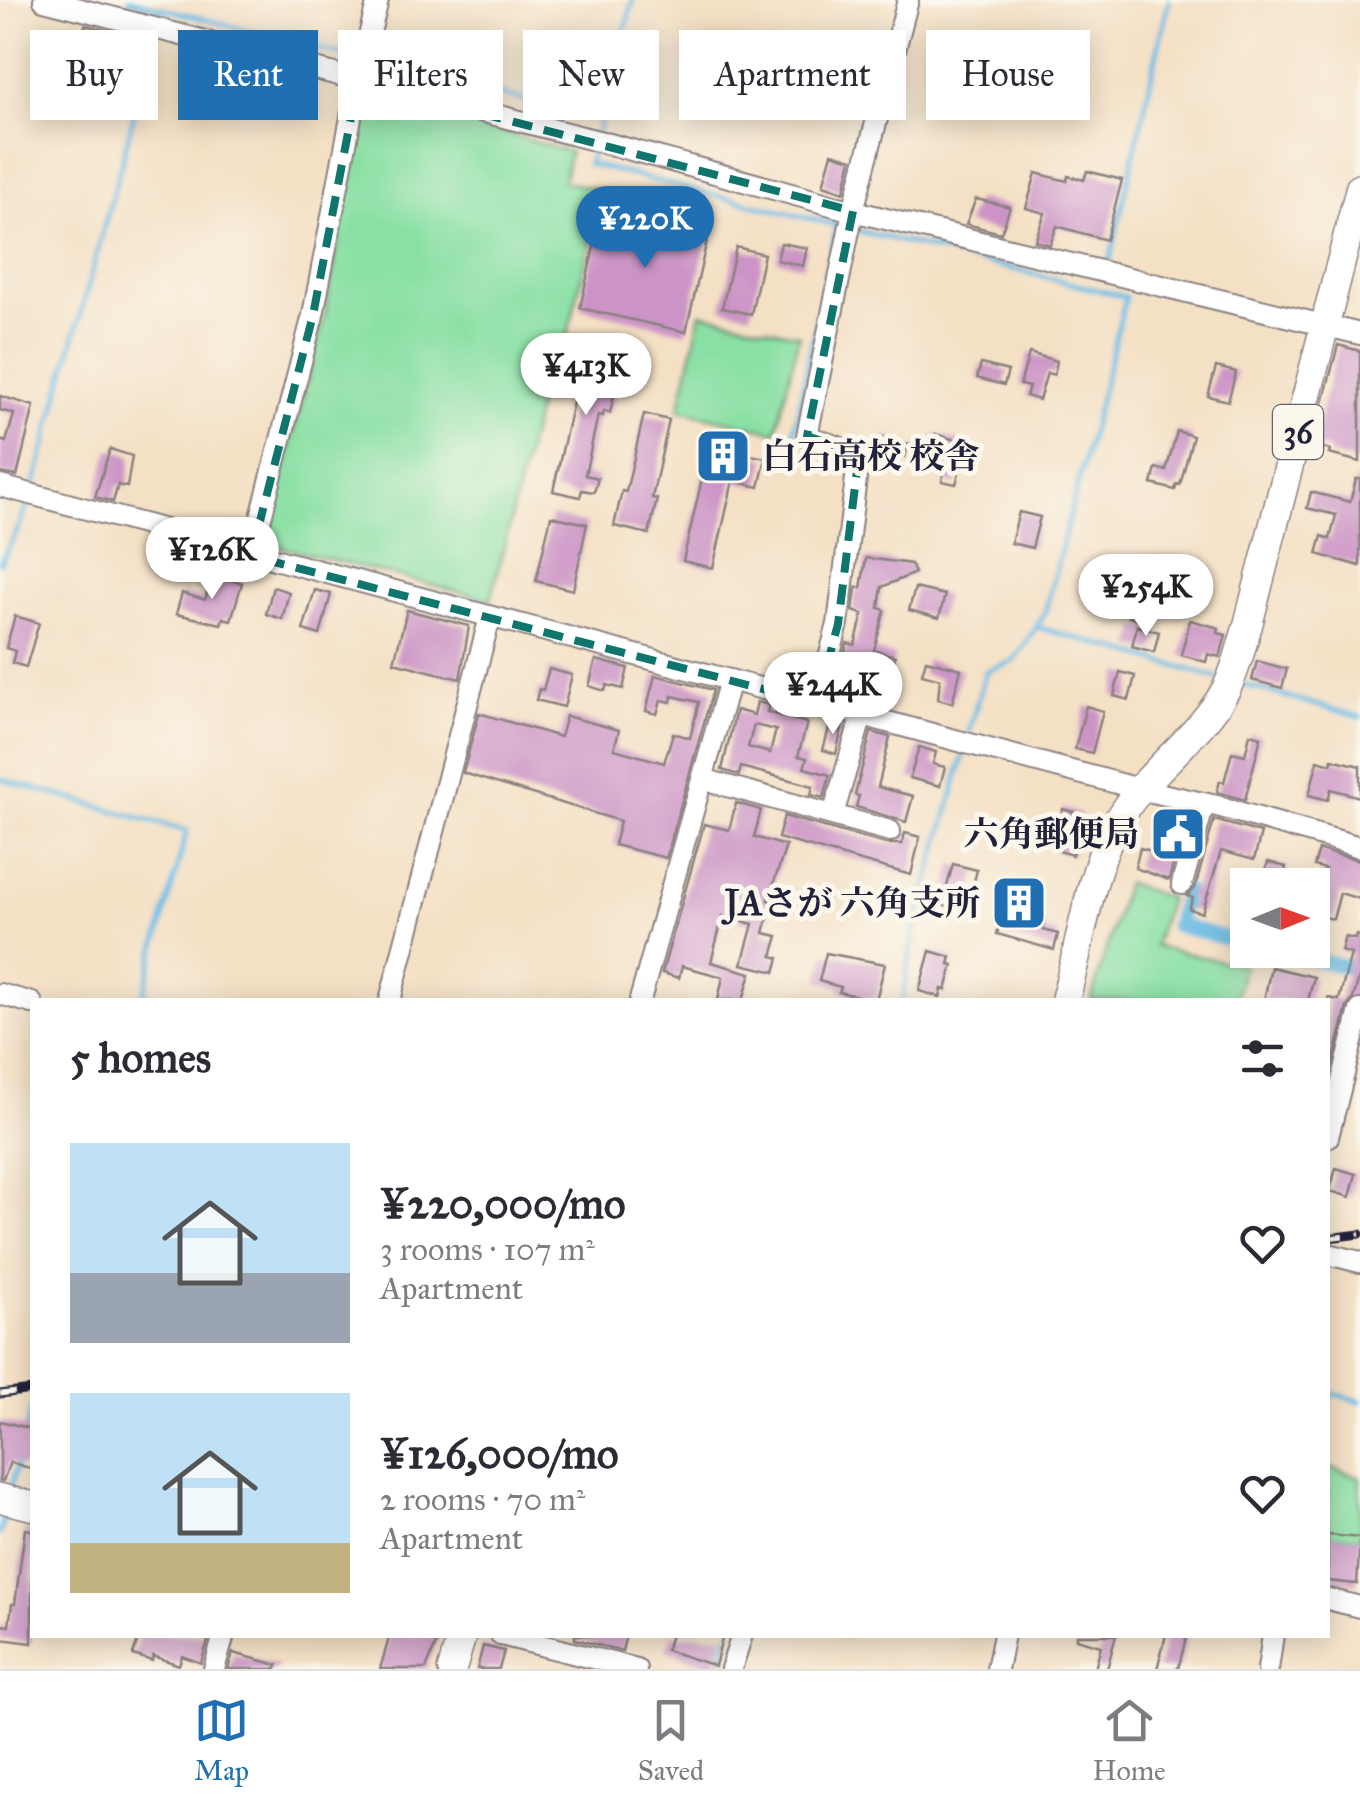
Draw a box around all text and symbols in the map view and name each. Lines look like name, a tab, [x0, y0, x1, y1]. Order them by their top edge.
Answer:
chip: Buy	[30, 30, 158, 120]
chip: Rent	[178, 30, 318, 120]
chip: Filters	[338, 30, 503, 120]
chip: New	[523, 30, 659, 120]
chip: Apartment	[679, 30, 906, 120]
chip: House	[926, 30, 1090, 120]
pin: ¥220K	[575, 186, 715, 271]
text: ¥220K	[598, 199, 692, 238]
pin: ¥413K	[516, 333, 656, 418]
text: ¥413K	[543, 346, 629, 385]
road number: 36	[1273, 405, 1323, 459]
building icon: 白石高校 校舎	[693, 426, 753, 486]
place label: 白石高校 校舎	[762, 435, 980, 478]
pin: ¥126K	[142, 517, 282, 602]
text: ¥126K	[168, 530, 256, 569]
pin: ¥254K	[1076, 554, 1216, 639]
text: ¥254K	[1100, 567, 1192, 606]
pin: ¥244K	[763, 652, 903, 737]
text: ¥244K	[785, 665, 881, 704]
public building icon: 六角郵便局	[1148, 804, 1208, 864]
place label: 六角郵便局	[964, 813, 1139, 856]
north arrow	[1230, 868, 1330, 968]
map controls	[1230, 868, 1330, 968]
building icon: JAさが 六角支所	[989, 873, 1049, 933]
place label: JAさが 六角支所	[721, 882, 980, 925]
icon: filters	[1235, 1031, 1290, 1086]
text: 5 homes	[70, 1032, 211, 1084]
text: ¥220,000/mo	[380, 1178, 625, 1230]
icon: home	[150, 1183, 270, 1303]
icon: heart	[1235, 1216, 1290, 1271]
text: 3 rooms · 107 m²	[380, 1230, 595, 1269]
text: Apartment	[380, 1269, 523, 1308]
text: ¥126,000/mo	[380, 1428, 619, 1480]
icon: home	[150, 1433, 270, 1553]
icon: heart	[1235, 1466, 1290, 1521]
text: 2 rooms · 70 m²	[380, 1480, 585, 1519]
text: Apartment	[380, 1519, 523, 1558]
tab: Map	[194, 1693, 249, 1788]
tab: Saved	[638, 1693, 704, 1788]
tab: Home	[1093, 1693, 1166, 1788]

